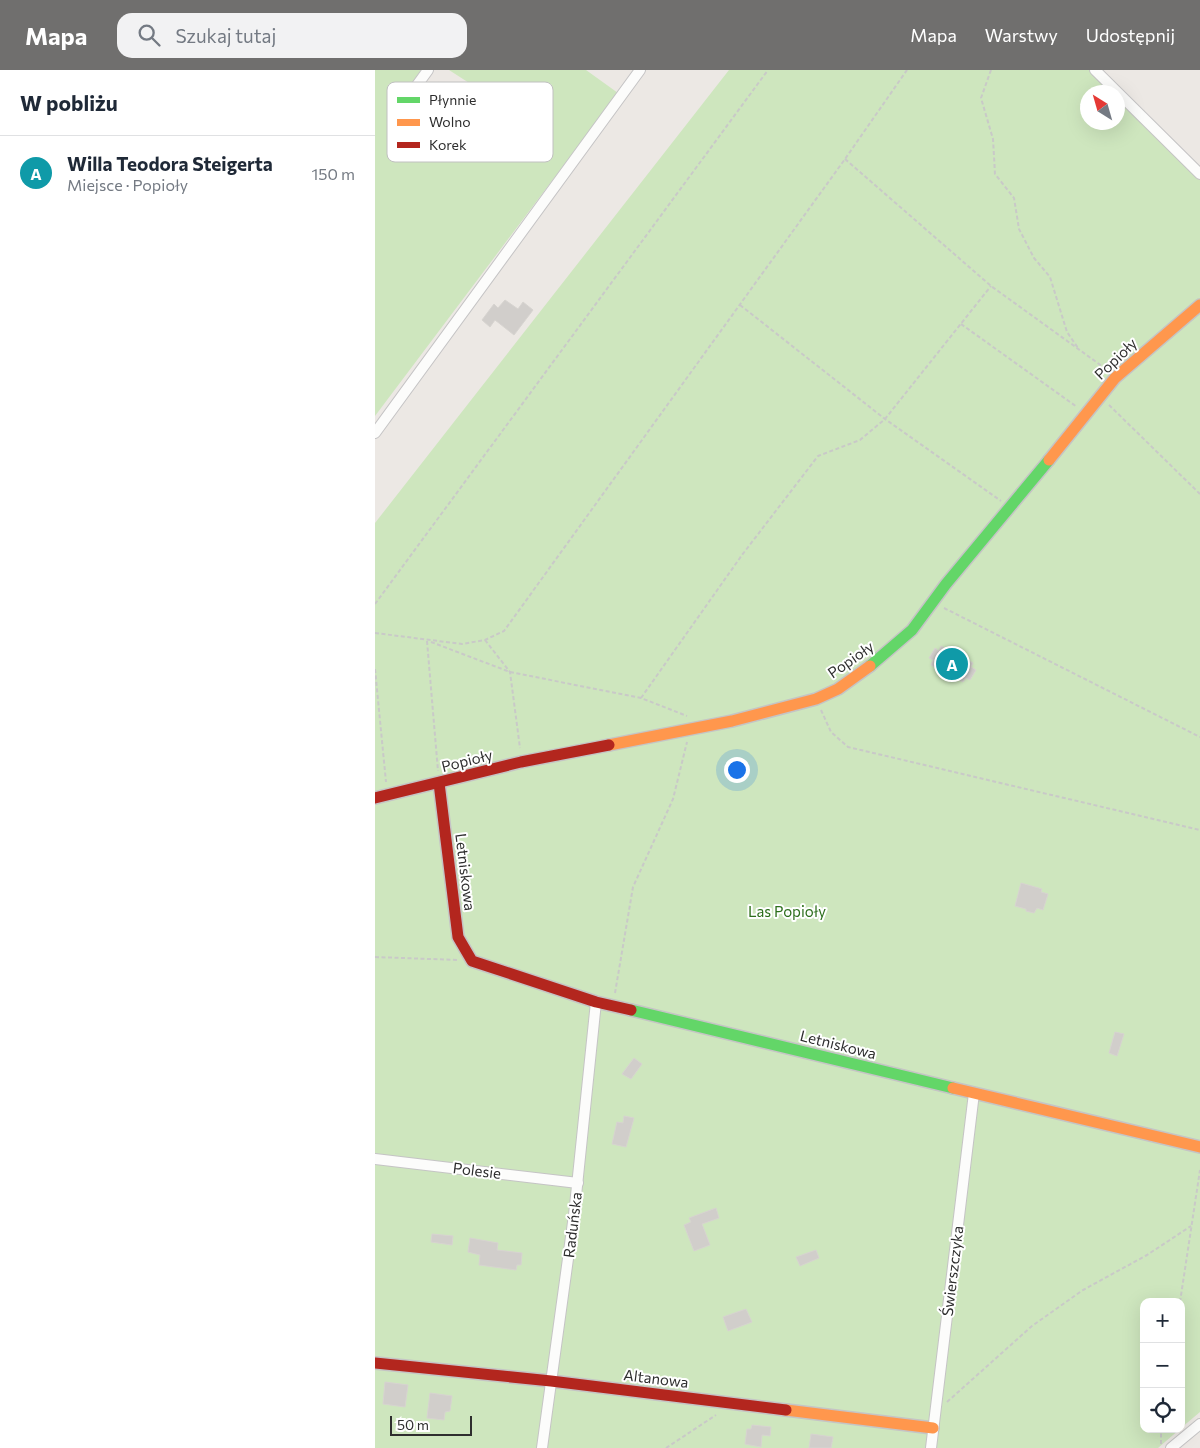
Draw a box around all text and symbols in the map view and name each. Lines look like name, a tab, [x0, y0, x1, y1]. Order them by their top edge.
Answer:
search box	[117, 13, 467, 58]
text: Mapa	[25, 21, 87, 50]
icon: search	[135, 21, 163, 49]
text: Szukaj tutaj	[175, 24, 276, 47]
text: Mapa	[910, 24, 957, 46]
text: Warstwy	[985, 24, 1058, 46]
text: Udostępnij	[1086, 24, 1175, 46]
legend	[387, 82, 553, 162]
north arrow	[1080, 85, 1125, 130]
text: W pobliżu	[20, 90, 118, 115]
text: Płynnie	[429, 91, 476, 108]
text: Wolno	[429, 113, 471, 130]
text: Korek	[429, 136, 467, 153]
text: Willa Teodora Steigerta	[67, 152, 273, 175]
text: A	[30, 164, 42, 183]
text: 150 m	[312, 164, 355, 183]
text: Miejsce · Popioły	[67, 175, 188, 194]
street label: Popioły	[1090, 334, 1140, 383]
street label: Popioły	[824, 637, 877, 681]
pin: A	[936, 645, 968, 683]
street label: Popioły	[439, 745, 494, 775]
your location	[724, 757, 750, 783]
street label: Letniskowa	[452, 832, 480, 912]
park label: Las Popioły	[748, 902, 826, 920]
street label: Letniskowa	[798, 1026, 878, 1062]
street label: Polesie	[452, 1158, 502, 1182]
street label: Raduńska	[559, 1191, 585, 1259]
street label: Świerszczyka	[937, 1225, 966, 1317]
map controls	[1140, 1298, 1185, 1433]
button: +	[1140, 1298, 1185, 1343]
button: −	[1140, 1343, 1185, 1388]
street label: Altanowa	[623, 1365, 690, 1391]
button: locate	[1140, 1388, 1185, 1433]
scale bar	[390, 1413, 473, 1436]
text: 50 m	[397, 1416, 429, 1433]

